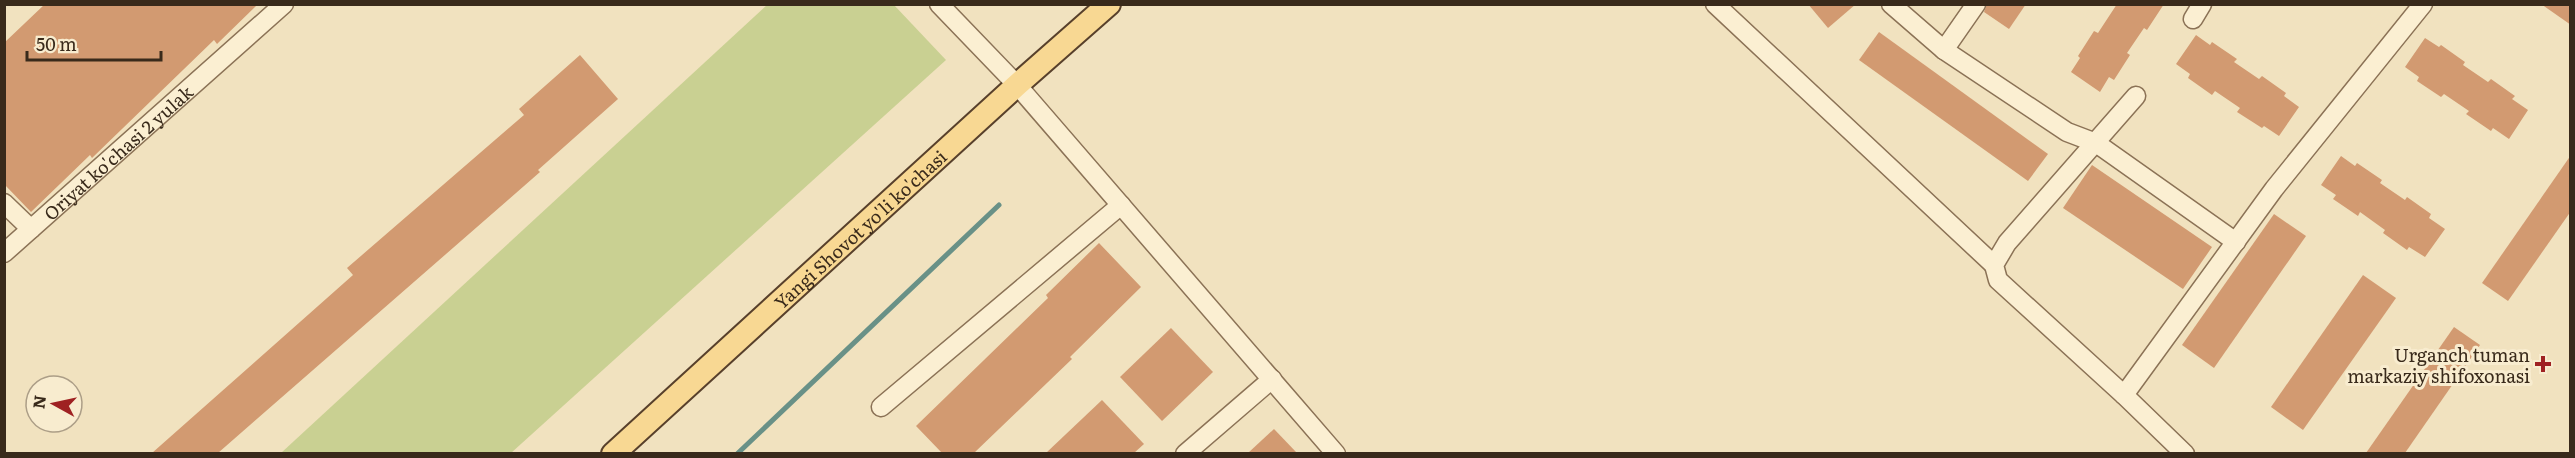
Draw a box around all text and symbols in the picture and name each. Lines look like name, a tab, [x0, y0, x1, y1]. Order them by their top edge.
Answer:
scale bar	[27, 24, 160, 62]
text: 50 m	[36, 30, 77, 57]
street label: Oriyat ko'chasi 2 yulak	[37, 78, 199, 226]
street label: Yangi Shovot yo'li ko'chasi	[767, 143, 952, 315]
place label: Urganch tuman markaziy shifoxonasi	[2347, 341, 2530, 389]
marker: Urganch tuman markaziy shifoxonasi	[2534, 355, 2552, 373]
north arrow	[24, 374, 84, 434]
text: N	[25, 393, 51, 410]

